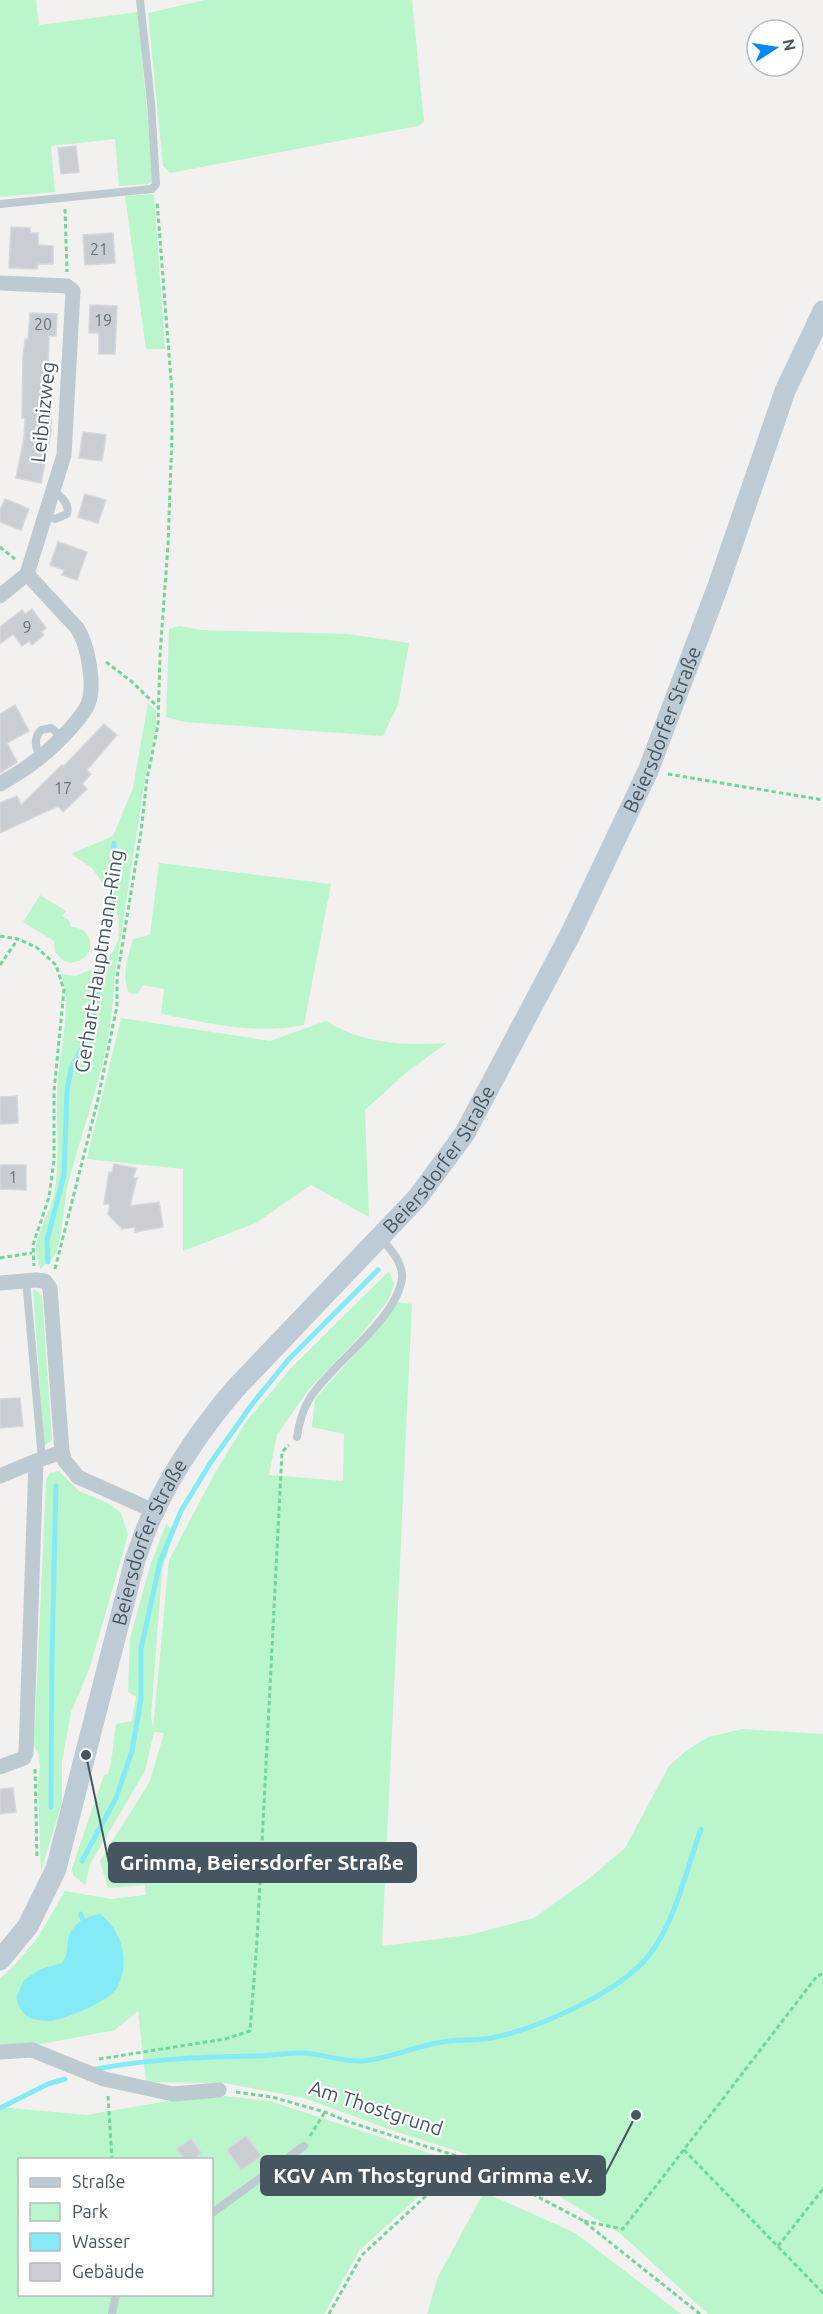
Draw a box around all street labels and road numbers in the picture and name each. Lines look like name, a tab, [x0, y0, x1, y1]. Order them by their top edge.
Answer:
street label: Leibnizweg	[26, 360, 59, 464]
street label: Beiersdorfer Straße	[618, 643, 705, 816]
street label: Gerhart-Hauptmann-Ring	[69, 848, 128, 1074]
street label: Beiersdorfer Straße	[378, 1081, 499, 1238]
street label: Beiersdorfer Straße	[107, 1454, 191, 1628]
street label: Am Thostgrund	[306, 2075, 446, 2140]

